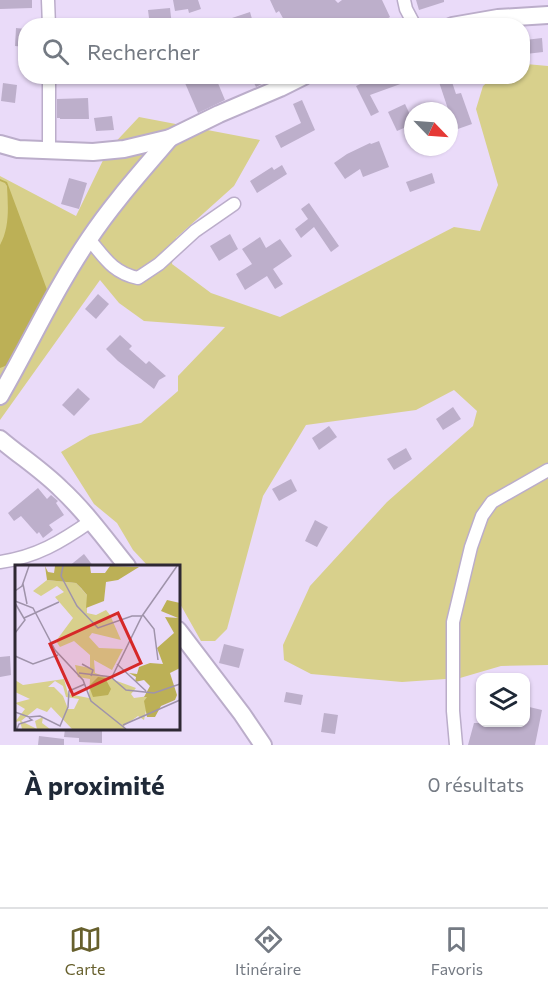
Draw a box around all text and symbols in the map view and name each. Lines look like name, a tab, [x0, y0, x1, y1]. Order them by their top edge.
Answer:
search box	[18, 18, 530, 84]
icon: search	[39, 35, 72, 68]
text: Rechercher	[87, 38, 200, 65]
north arrow	[404, 102, 458, 156]
inset map	[15, 565, 180, 730]
map controls	[476, 673, 530, 727]
button: layers	[476, 673, 530, 727]
text: À proximité	[24, 769, 165, 800]
text: 0 résultats	[428, 772, 524, 796]
tab: Carte	[65, 923, 105, 978]
tab: Itinéraire	[235, 923, 301, 978]
tab: Favoris	[431, 923, 483, 978]

